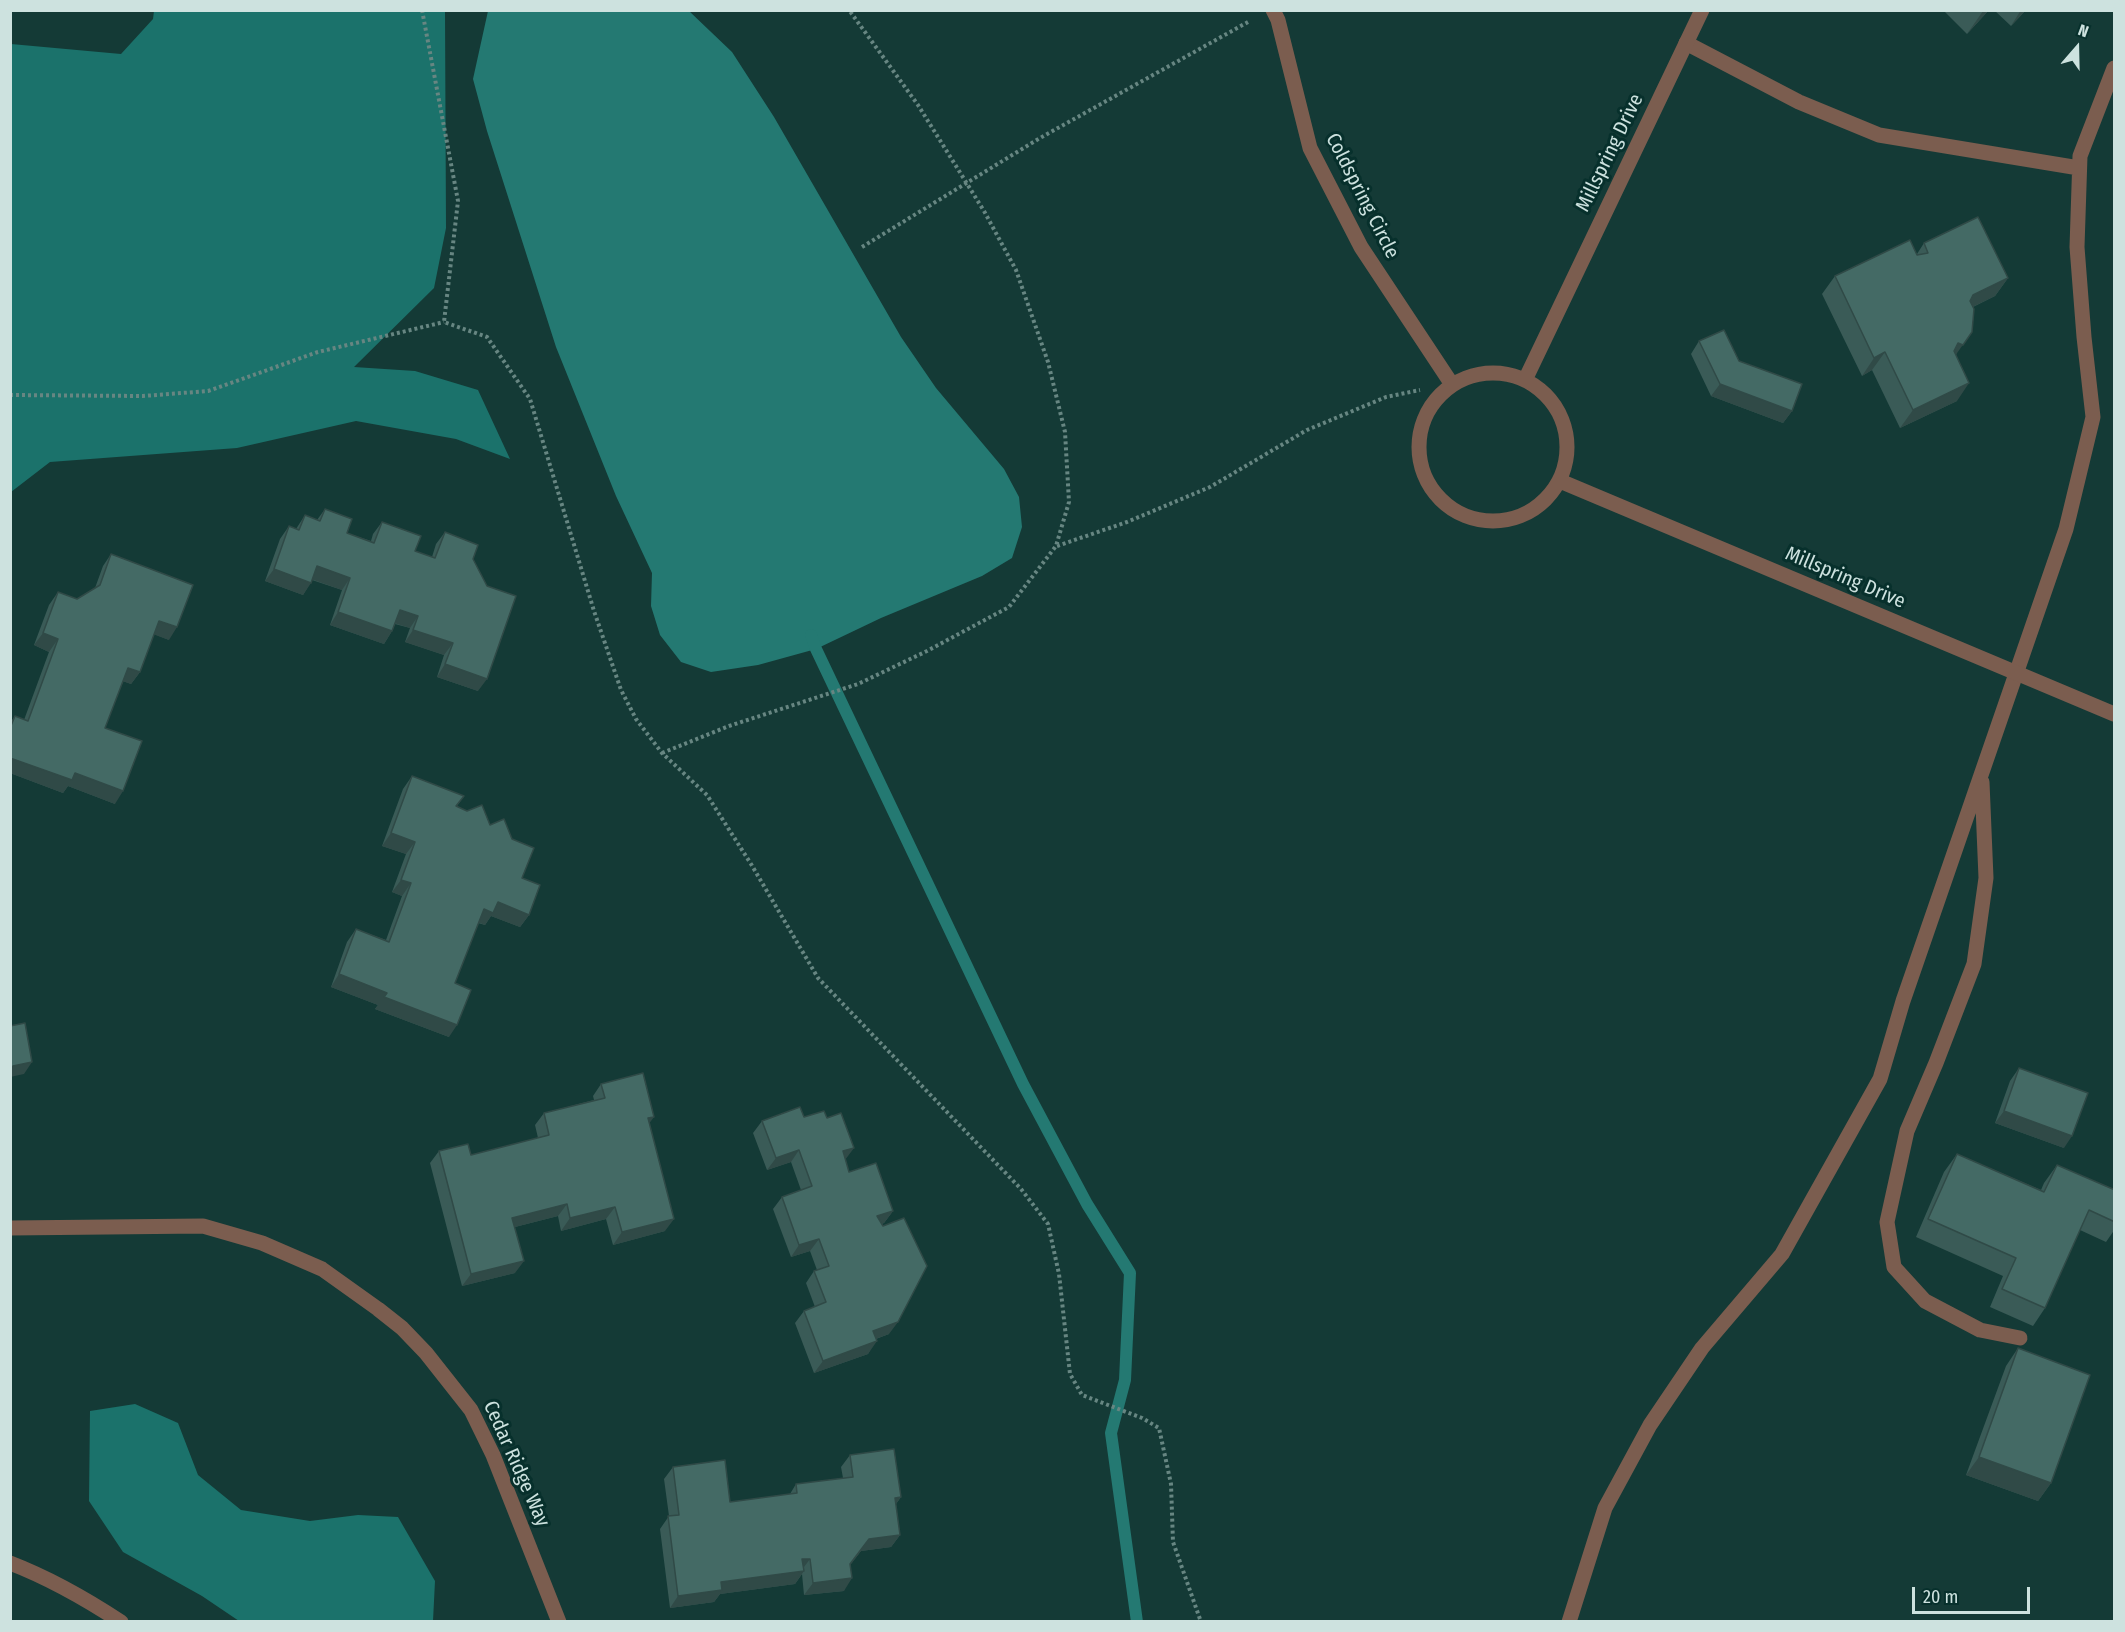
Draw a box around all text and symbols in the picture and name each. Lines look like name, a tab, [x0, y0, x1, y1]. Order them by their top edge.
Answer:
north arrow	[2047, 18, 2107, 78]
text: N	[2076, 20, 2091, 41]
street label: Millspring Drive	[1571, 90, 1649, 216]
street label: Coldspring Circle	[1320, 129, 1404, 263]
street label: Millspring Drive	[1781, 542, 1909, 614]
street label: Cedar Ridge Way	[478, 1397, 554, 1531]
scale bar	[1915, 1575, 2034, 1613]
text: 20 m	[1923, 1586, 1958, 1608]

